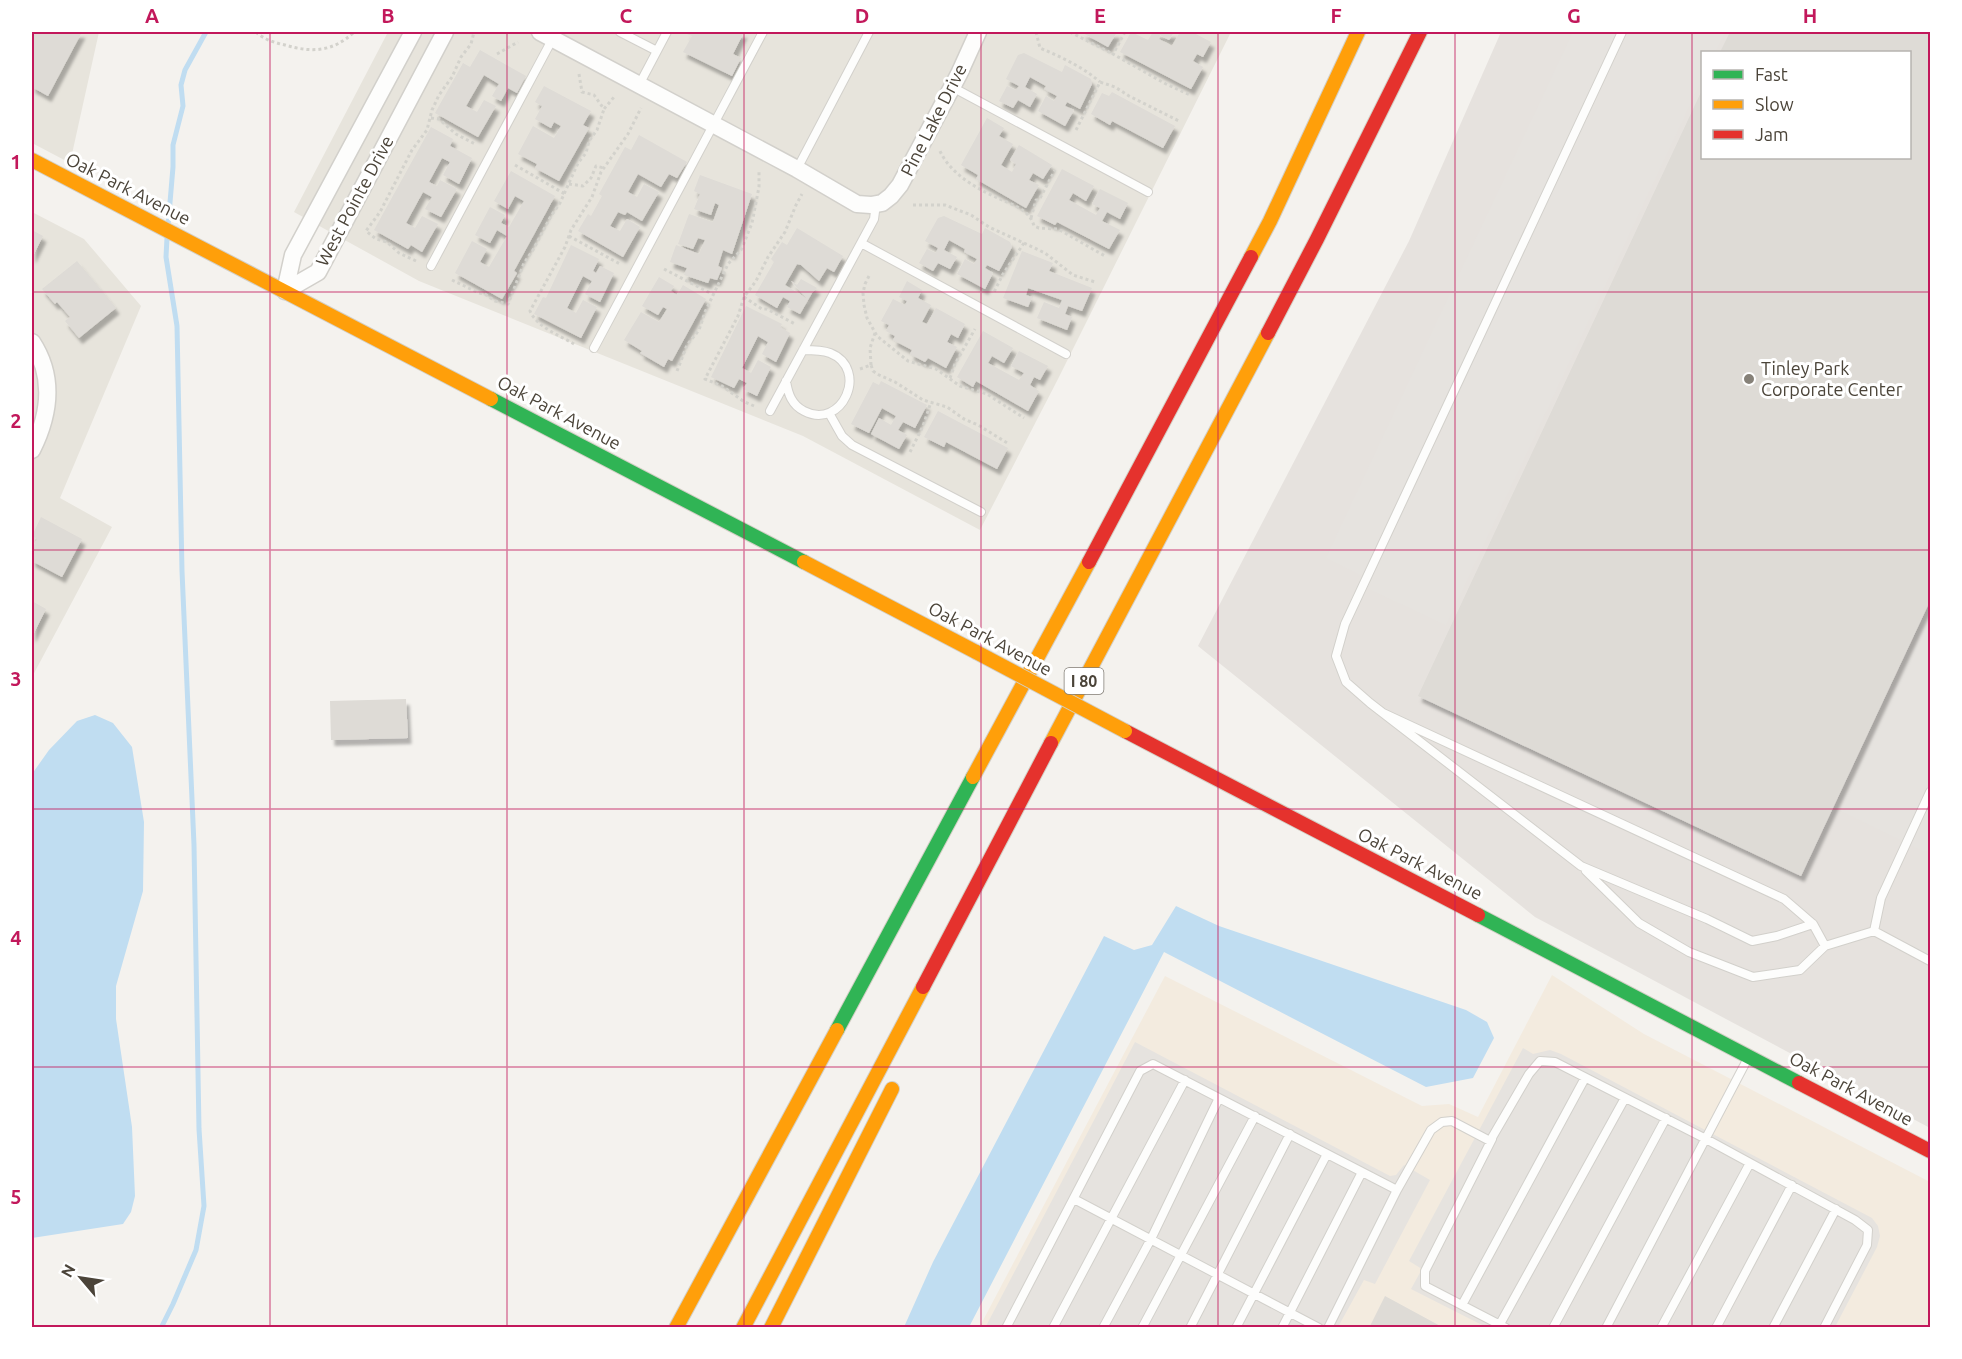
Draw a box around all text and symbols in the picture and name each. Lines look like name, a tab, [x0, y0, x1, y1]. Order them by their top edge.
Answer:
text: A	[145, 4, 159, 27]
text: B	[381, 4, 395, 27]
text: C	[620, 4, 633, 27]
text: D	[855, 4, 869, 27]
text: E	[1094, 4, 1106, 27]
text: F	[1330, 4, 1342, 27]
text: G	[1567, 4, 1581, 27]
text: H	[1803, 4, 1817, 27]
legend	[1701, 51, 1911, 159]
street label: Pine Lake Drive	[896, 60, 970, 179]
text: Fast	[1755, 64, 1788, 84]
text: Slow	[1755, 94, 1794, 114]
text: Jam	[1755, 124, 1789, 144]
street label: West Pointe Drive	[311, 132, 397, 269]
street label: Oak Park Avenue	[63, 148, 194, 228]
text: 1	[10, 150, 22, 173]
place label: Tinley Park Corporate Center	[1761, 358, 1903, 399]
street label: Oak Park Avenue	[494, 371, 625, 453]
marker: Tinley Park Corporate Center	[1742, 372, 1756, 386]
text: 2	[10, 409, 22, 432]
street label: Oak Park Avenue	[925, 597, 1056, 679]
text: 3	[10, 667, 22, 690]
road number: I 80	[1064, 668, 1104, 694]
street label: Oak Park Avenue	[1355, 823, 1486, 903]
text: 4	[10, 926, 22, 949]
street label: Oak Park Avenue	[1786, 1047, 1917, 1129]
text: 5	[10, 1185, 22, 1208]
north arrow	[51, 1248, 111, 1308]
text: N	[57, 1261, 79, 1280]

